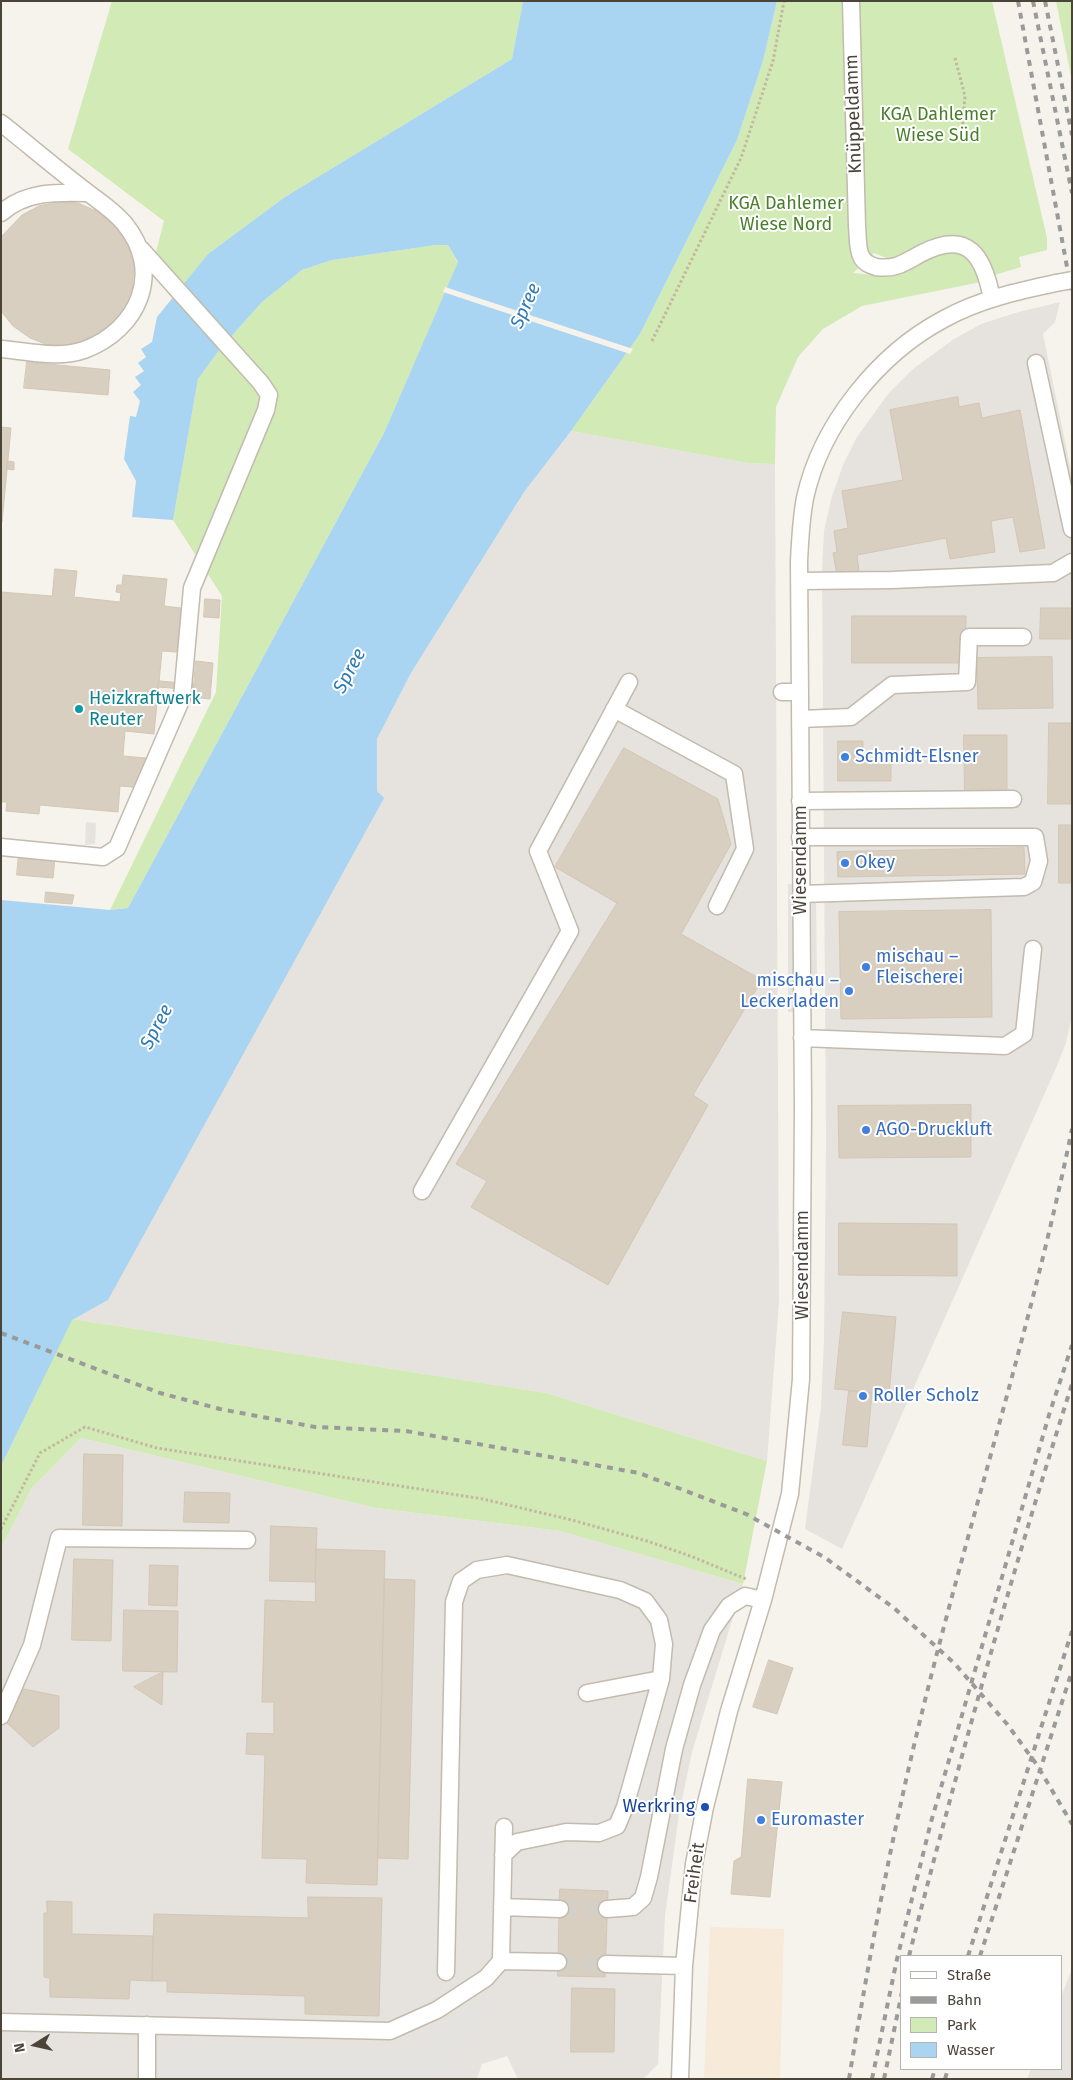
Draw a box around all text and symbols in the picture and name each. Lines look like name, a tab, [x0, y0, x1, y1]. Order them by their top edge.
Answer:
street label: Knüppeldamm	[841, 54, 867, 174]
park label: KGA Dahlemer Wiese Süd	[880, 104, 996, 146]
park label: KGA Dahlemer Wiese Nord	[728, 193, 844, 235]
water label: Spree	[506, 280, 546, 332]
water label: Spree	[329, 645, 371, 697]
place label: Heizkraftwerk Reuter	[89, 688, 201, 731]
marker: Heizkraftwerk Reuter	[73, 703, 85, 715]
place label: Schmidt-Elsner	[855, 746, 979, 768]
marker: Schmidt-Elsner	[839, 751, 851, 763]
street label: Wiesendamm	[790, 805, 812, 915]
place label: Okey	[855, 852, 895, 874]
marker: Okey	[839, 857, 851, 869]
place label: mischau – Fleischerei	[876, 946, 963, 989]
marker: mischau – Fleischerei	[860, 961, 872, 973]
place label: mischau – Leckerladen	[740, 970, 839, 1012]
marker: mischau – Leckerladen	[843, 985, 855, 997]
water label: Spree	[136, 1001, 178, 1053]
place label: AGO-Druckluft	[876, 1119, 992, 1141]
marker: AGO-Druckluft	[860, 1124, 872, 1136]
street label: Wiesendamm	[792, 1210, 814, 1320]
place label: Roller Scholz	[873, 1385, 979, 1407]
marker: Roller Scholz	[857, 1390, 869, 1402]
place label: Werkring	[622, 1796, 695, 1818]
marker: Werkring	[699, 1801, 711, 1813]
place label: Euromaster	[771, 1809, 864, 1831]
marker: Euromaster	[755, 1814, 767, 1826]
street label: Freiheit	[680, 1841, 710, 1905]
legend	[900, 1955, 1063, 2070]
text: Straße	[947, 1966, 991, 1984]
text: Bahn	[947, 1991, 982, 2009]
text: Park	[947, 2016, 977, 2034]
north arrow	[10, 2020, 60, 2070]
text: Wasser	[947, 2041, 995, 2059]
text: N	[11, 2042, 29, 2054]

